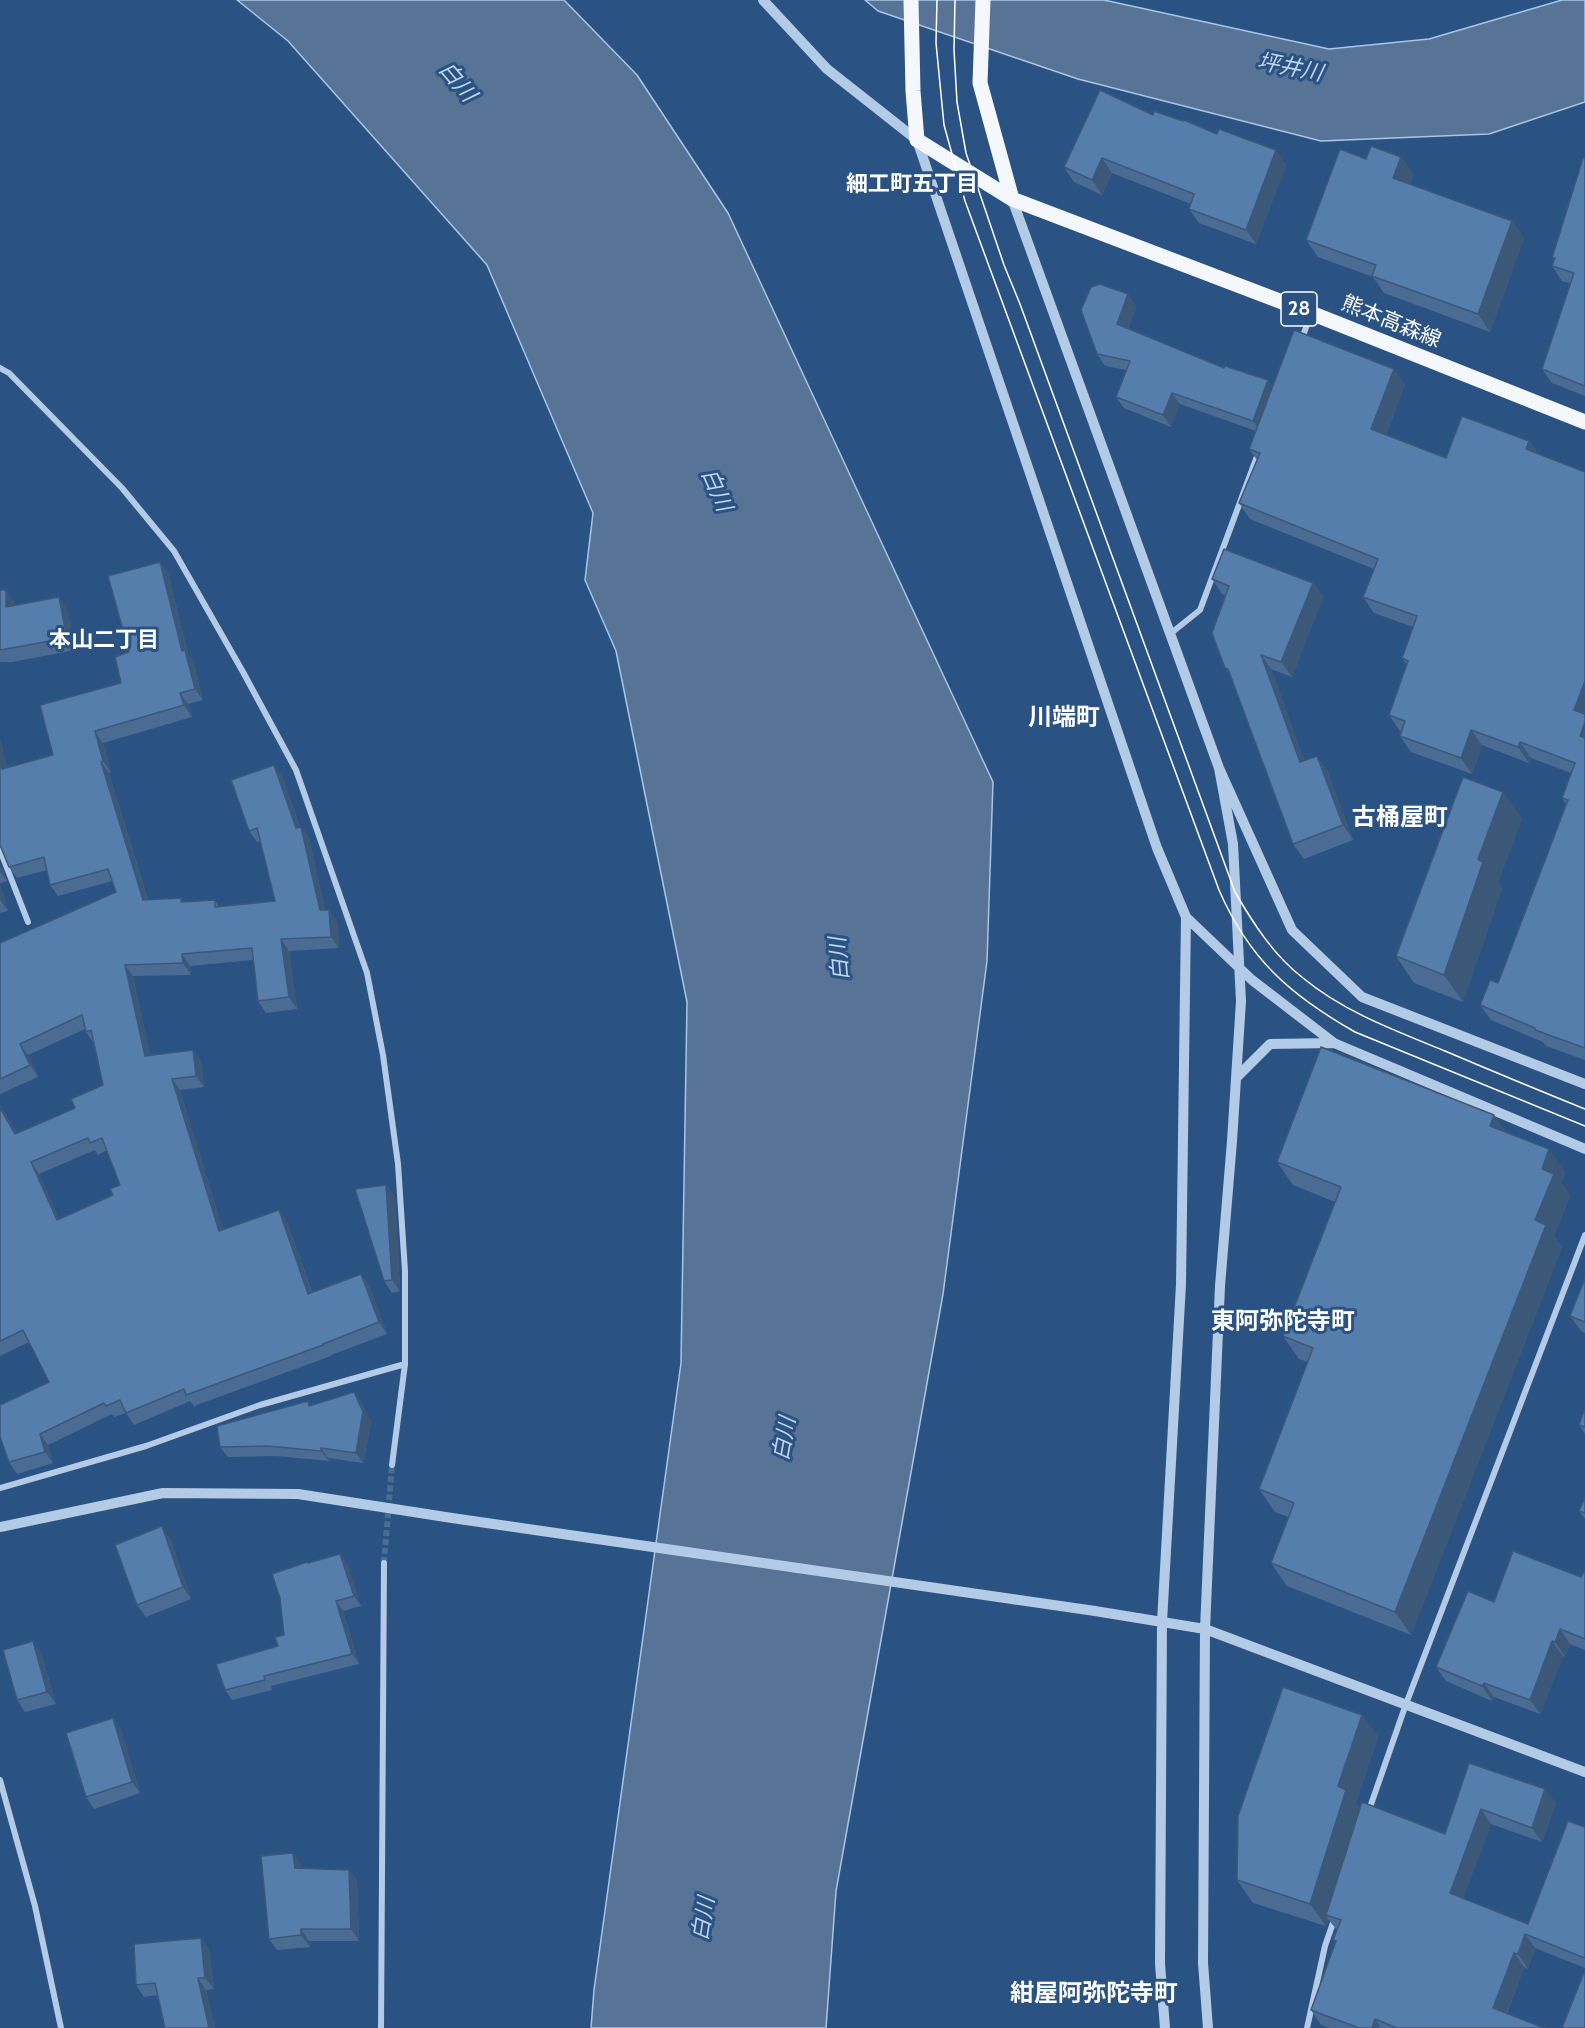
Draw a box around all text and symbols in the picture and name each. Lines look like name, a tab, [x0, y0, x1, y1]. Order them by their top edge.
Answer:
water label: 坪井川	[1255, 49, 1325, 87]
water label: 白川	[433, 57, 481, 107]
district label: 細工町五丁目	[846, 172, 978, 198]
street label: 熊本高森線	[1338, 291, 1444, 353]
road number: 28	[1281, 292, 1317, 326]
water label: 白川	[695, 465, 737, 515]
district label: 本山二丁目	[49, 628, 159, 654]
district label: 川端町	[1028, 704, 1100, 732]
district label: 古桶屋町	[1352, 804, 1448, 832]
water label: 白川	[825, 936, 855, 982]
district label: 東阿弥陀寺町	[1211, 1308, 1355, 1336]
water label: 白川	[768, 1415, 802, 1463]
water label: 白川	[688, 1895, 720, 1943]
district label: 紺屋阿弥陀寺町	[1010, 1980, 1178, 2008]

